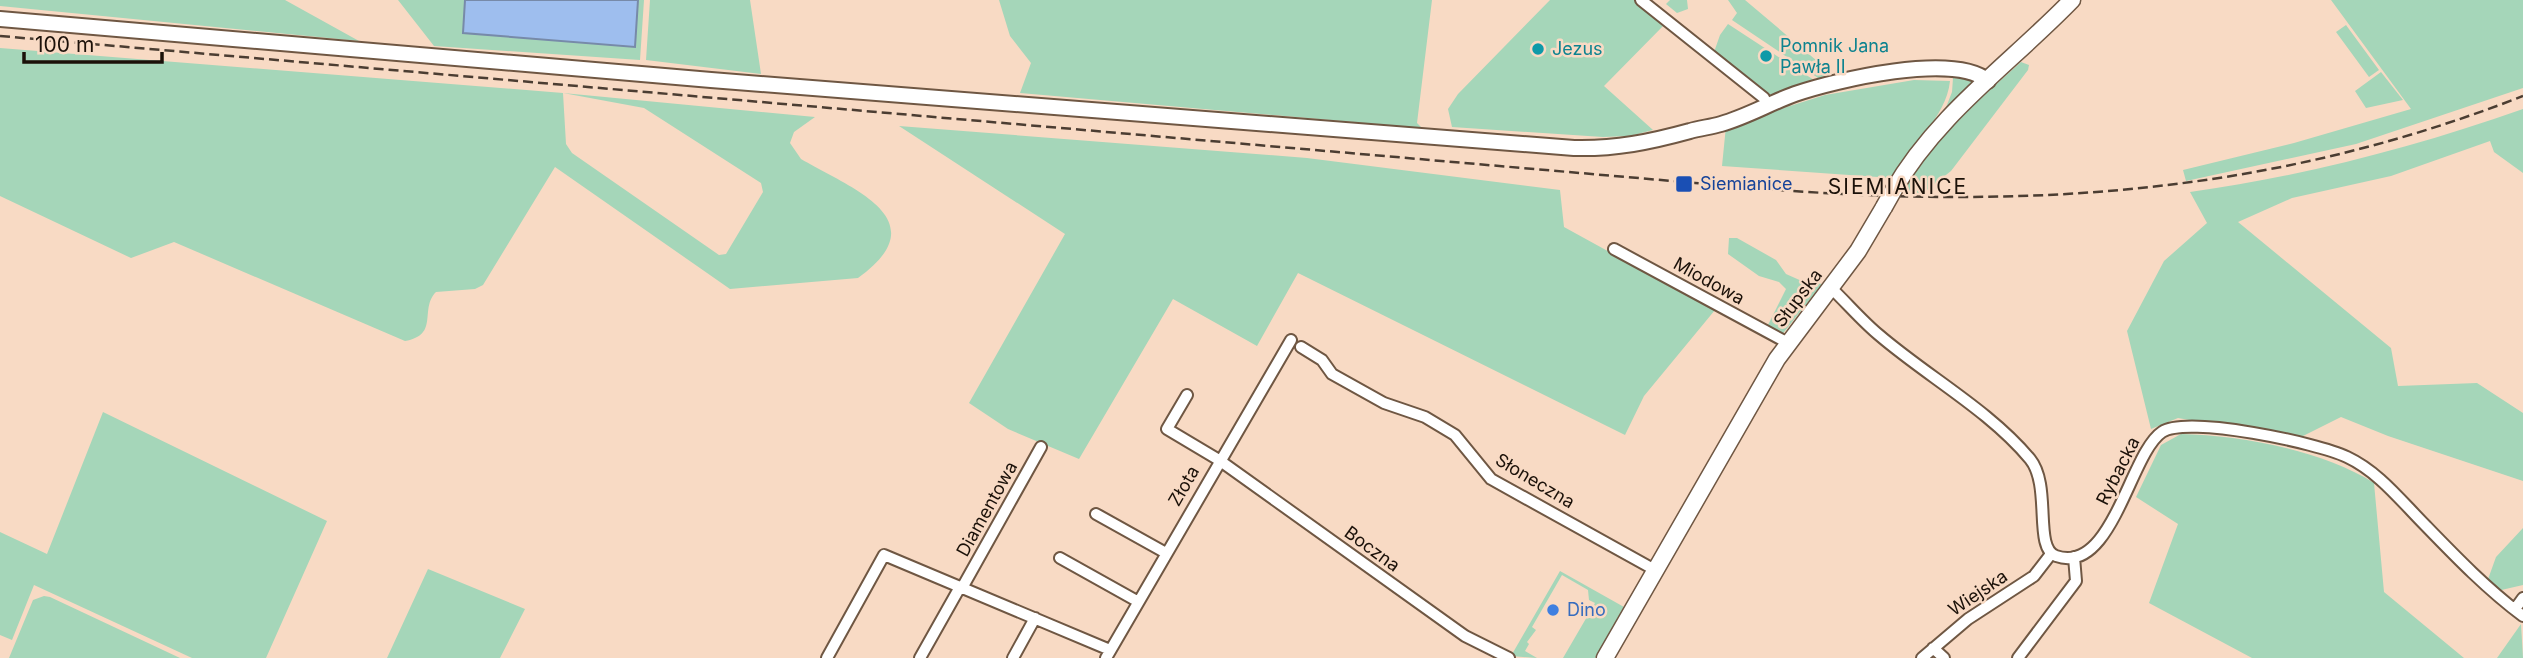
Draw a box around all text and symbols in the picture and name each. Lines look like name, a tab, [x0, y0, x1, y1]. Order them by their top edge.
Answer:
scale bar	[24, 21, 163, 65]
text: 100 m	[35, 32, 94, 57]
place label: Pomnik Jana Pawła II	[1780, 35, 1889, 77]
place label: Jezus	[1552, 38, 1603, 59]
marker: Jezus	[1530, 41, 1546, 57]
marker: Pomnik Jana Pawła II	[1758, 48, 1774, 64]
place label: Siemianice	[1700, 173, 1792, 194]
marker: Siemianice	[1674, 174, 1694, 194]
district label: SIEMIANICE	[1828, 174, 1968, 199]
street label: Miodowa	[1670, 253, 1748, 309]
street label: Słupska	[1769, 265, 1826, 331]
street label: Rybacka	[2092, 433, 2144, 508]
street label: Słoneczna	[1492, 449, 1579, 512]
street label: Diamentowa	[952, 458, 1021, 560]
street label: Złota	[1164, 462, 1203, 509]
street label: Boczna	[1341, 522, 1404, 576]
street label: Wiejska	[1944, 565, 2011, 620]
place label: Dino	[1567, 599, 1606, 620]
marker: Dino	[1545, 602, 1561, 618]

